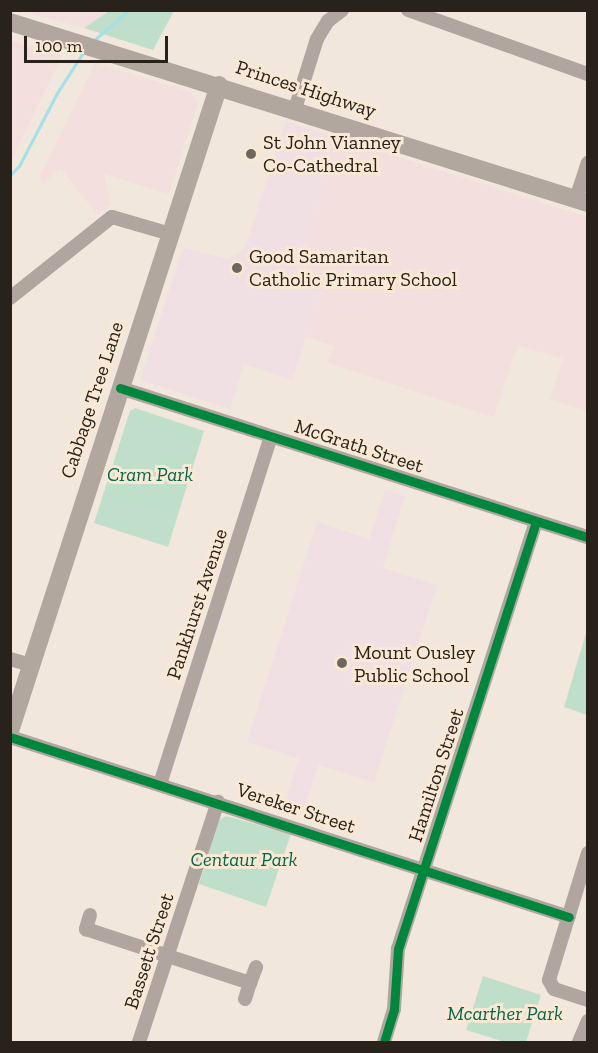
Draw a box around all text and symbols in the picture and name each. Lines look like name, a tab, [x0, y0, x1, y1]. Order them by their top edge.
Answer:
scale bar	[27, 24, 171, 62]
text: 100 m	[35, 35, 82, 57]
street label: Princes Highway	[233, 55, 379, 123]
place label: St John Vianney Co-Cathedral	[263, 130, 402, 177]
marker: St John Vianney Co-Cathedral	[244, 147, 258, 161]
place label: Good Samaritan Catholic Primary School	[249, 244, 458, 291]
marker: Good Samaritan Catholic Primary School	[230, 261, 244, 275]
street label: Cabbage Tree Lane	[55, 318, 129, 482]
street label: McGrath Street	[291, 414, 427, 478]
park label: Cram Park	[107, 462, 193, 486]
street label: Pankhurst Avenue	[161, 525, 233, 683]
place label: Mount Ousley Public School	[354, 640, 475, 687]
marker: Mount Ousley Public School	[335, 656, 349, 670]
street label: Hamilton Street	[403, 705, 469, 845]
street label: Vereker Street	[233, 777, 359, 839]
park label: Centaur Park	[190, 847, 298, 871]
street label: Bassett Street	[119, 890, 179, 1012]
park label: Mcarther Park	[447, 1001, 563, 1025]

